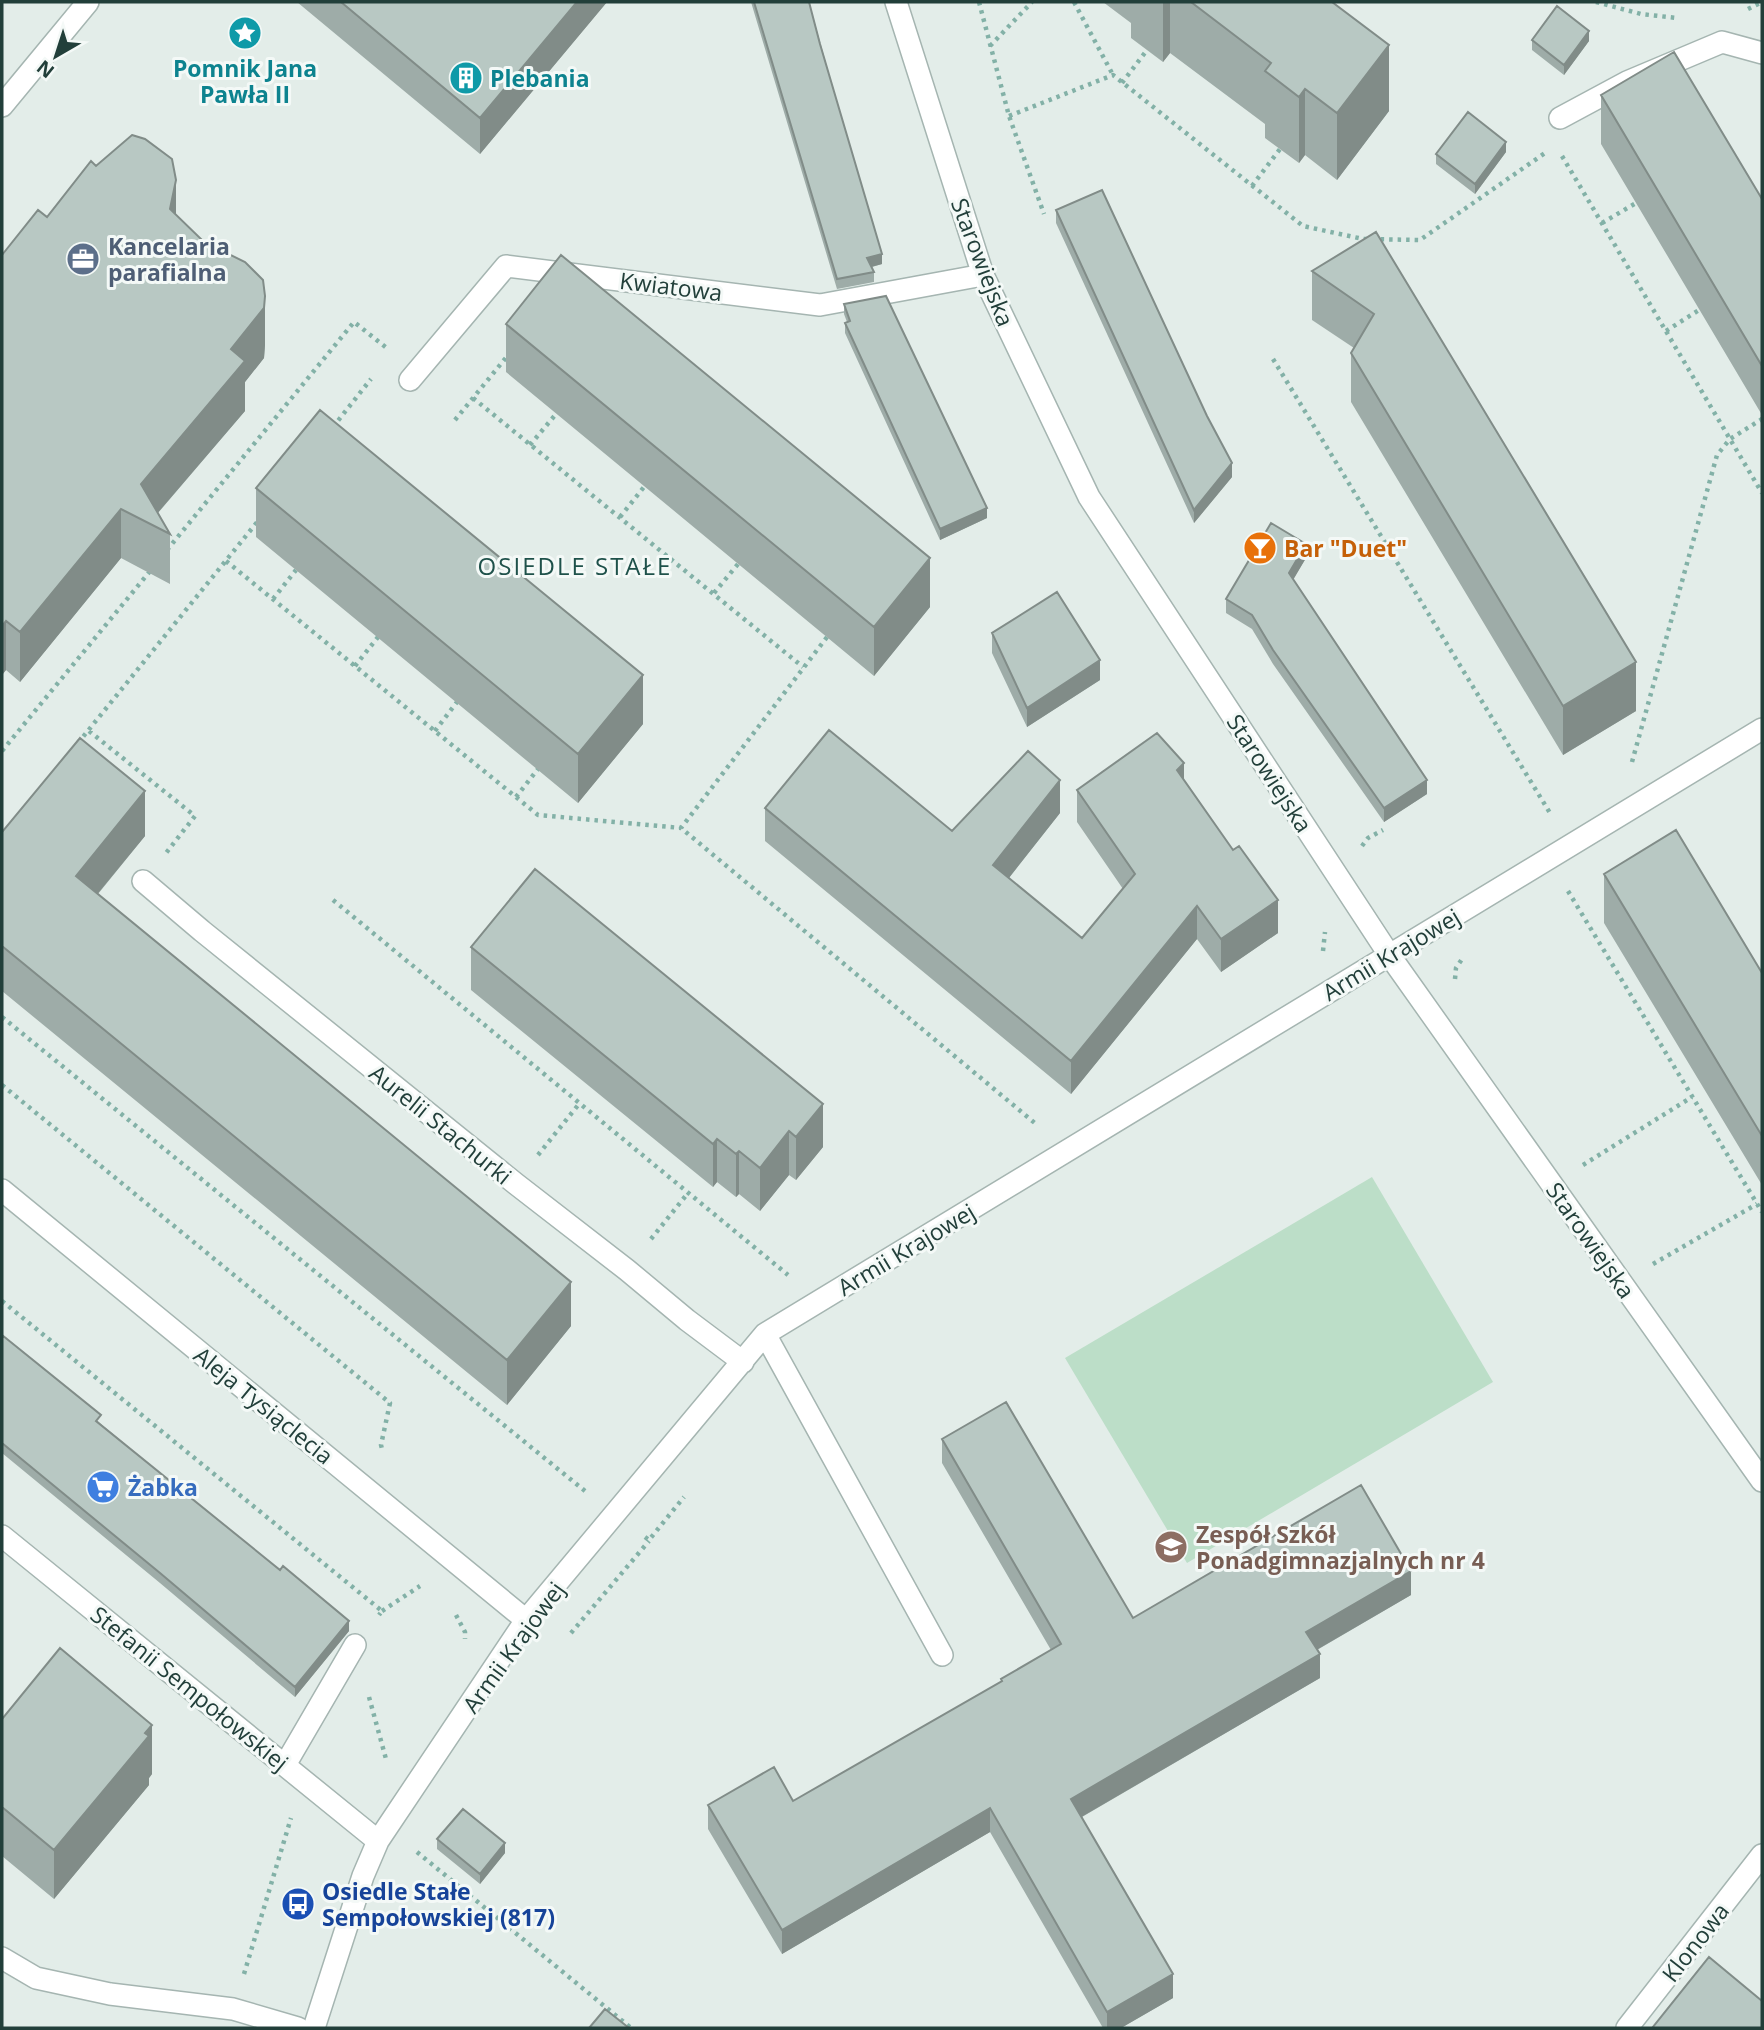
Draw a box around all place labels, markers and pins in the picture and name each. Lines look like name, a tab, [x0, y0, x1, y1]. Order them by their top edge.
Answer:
place icon: Pomnik Jana Pawła II	[226, 14, 264, 52]
place label: Pomnik Jana Pawła II	[173, 52, 317, 110]
building icon: Plebania	[447, 59, 485, 97]
place label: Plebania	[490, 62, 590, 94]
place label: Kancelaria parafialna	[108, 230, 230, 288]
office icon: Kancelaria parafialna	[64, 240, 102, 278]
bar icon: Bar "Duet"	[1241, 529, 1279, 567]
place label: Bar "Duet"	[1284, 532, 1407, 564]
supermarket icon: Żabka	[84, 1468, 122, 1506]
place label: Żabka	[128, 1471, 198, 1503]
place label: Zespół Szkół Ponadgimnazjalnych nr 4	[1196, 1518, 1485, 1576]
school or university icon: Zespół Szkół Ponadgimnazjalnych nr 4	[1152, 1528, 1190, 1566]
place label: Osiedle Stałe Sempołowskiej (817)	[322, 1875, 555, 1933]
bus stop icon: Osiedle Stałe Sempołowskiej (817)	[279, 1885, 317, 1923]

